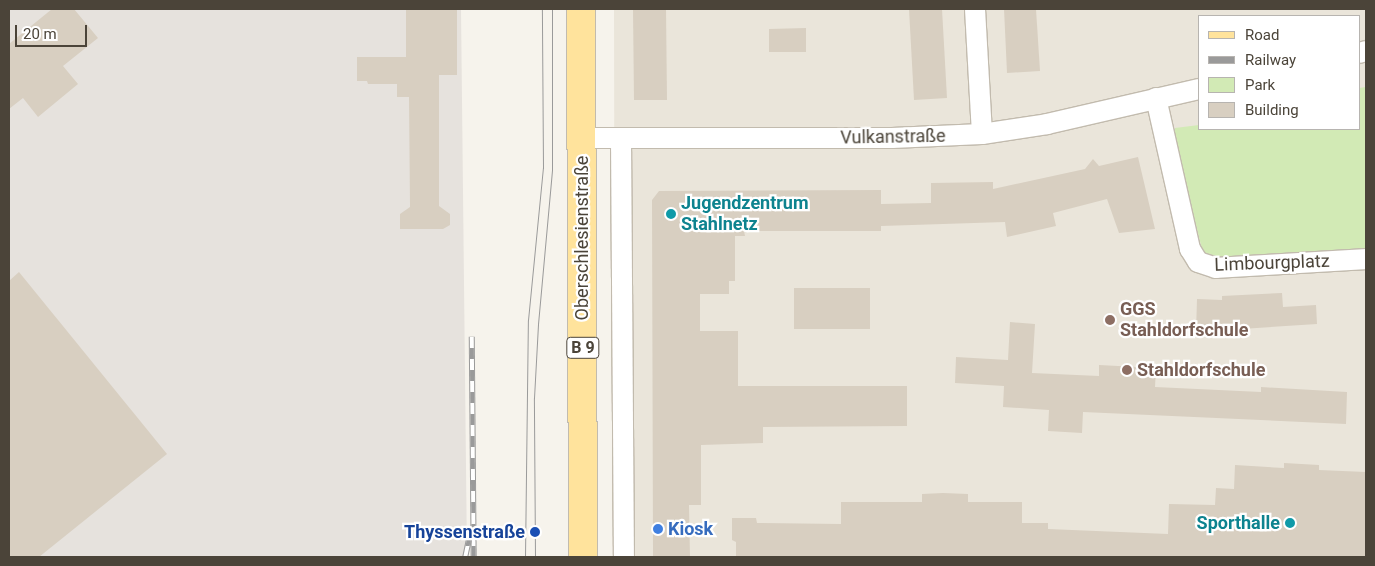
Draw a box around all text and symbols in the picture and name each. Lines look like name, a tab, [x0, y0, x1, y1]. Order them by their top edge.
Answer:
scale bar	[18, 15, 90, 47]
legend	[1198, 15, 1360, 130]
text: 20 m	[23, 25, 57, 43]
text: Road	[1245, 26, 1279, 44]
text: Railway	[1245, 51, 1296, 69]
text: Park	[1245, 76, 1275, 94]
text: Building	[1245, 101, 1299, 119]
street label: Vulkanstraße	[840, 125, 946, 149]
street label: Oberschlesienstraße	[571, 156, 593, 320]
place label: Jugendzentrum Stahlnetz	[681, 193, 809, 235]
marker: Jugendzentrum Stahlnetz	[665, 208, 677, 220]
street label: Limbourgplatz	[1214, 250, 1330, 276]
place label: GGS Stahldorfschule	[1120, 299, 1248, 342]
marker: GGS Stahldorfschule	[1104, 314, 1116, 326]
road number: B 9	[566, 334, 600, 362]
place label: Stahldorfschule	[1137, 359, 1265, 381]
marker: Stahldorfschule	[1121, 364, 1133, 376]
place label: Sporthalle	[1197, 512, 1280, 534]
marker: Sporthalle	[1284, 517, 1296, 529]
place label: Kiosk	[668, 518, 713, 540]
place label: Thyssenstraße	[404, 521, 525, 543]
marker: Kiosk	[652, 523, 664, 535]
marker: Thyssenstraße	[529, 526, 541, 538]

